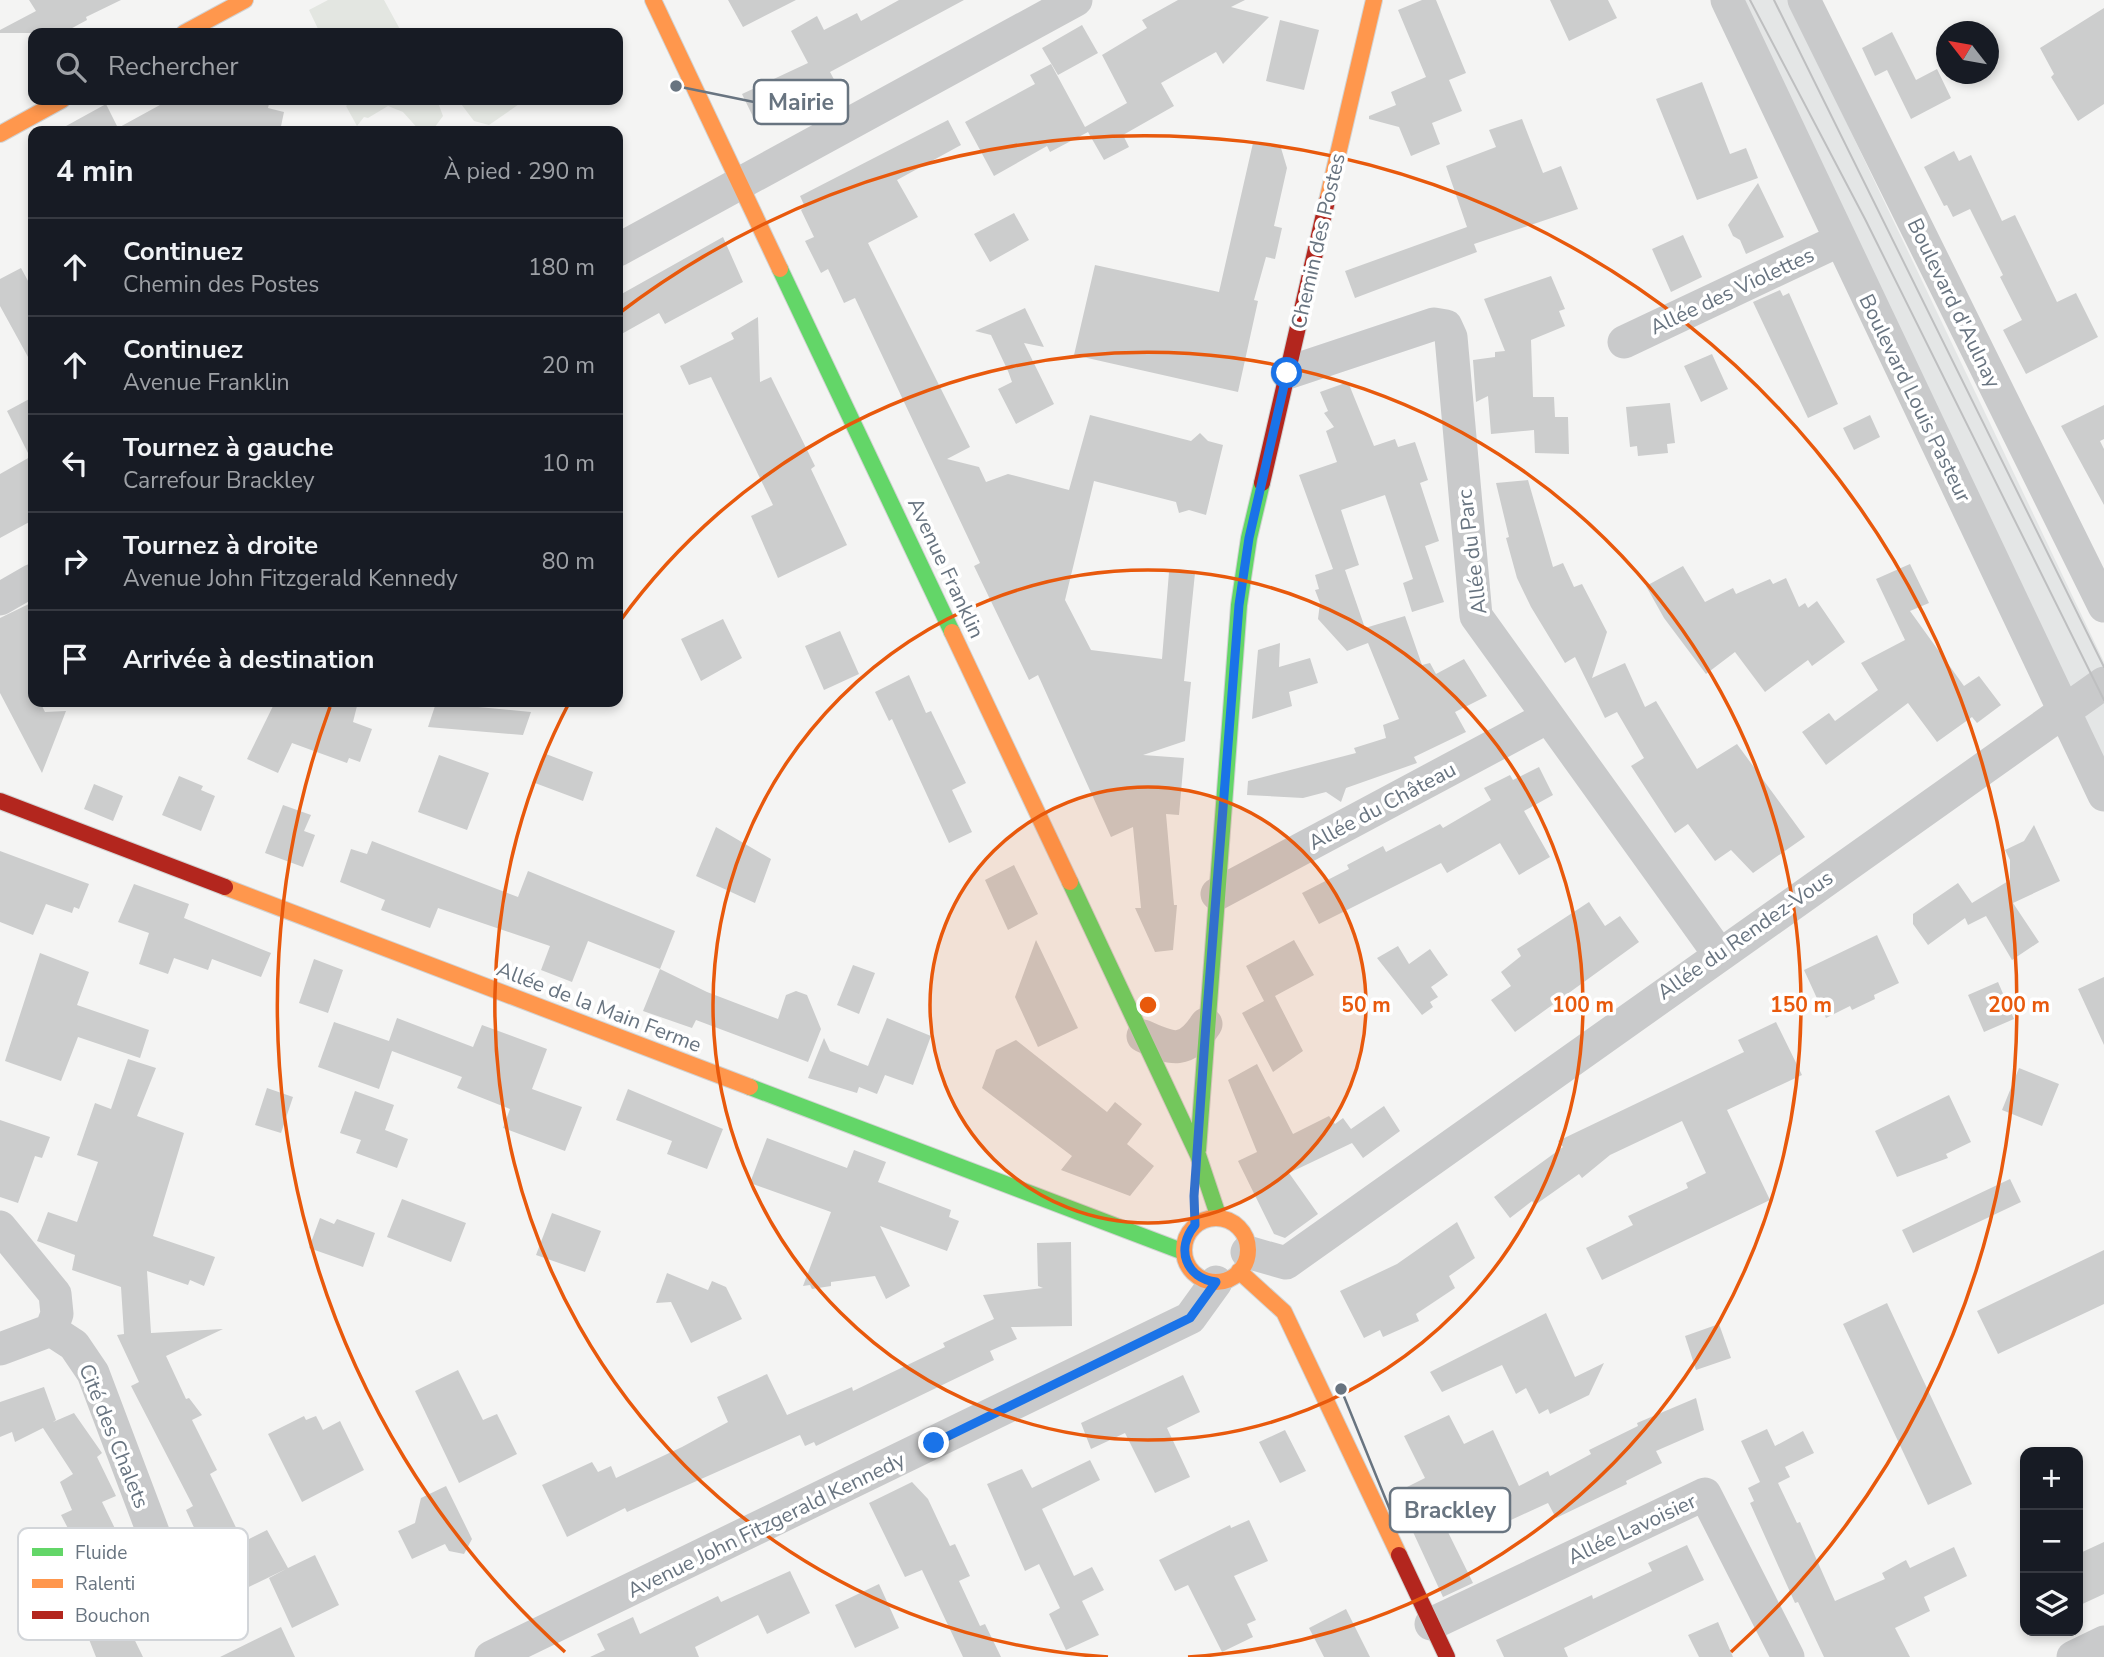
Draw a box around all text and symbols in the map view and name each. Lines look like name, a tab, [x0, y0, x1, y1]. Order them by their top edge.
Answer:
north arrow	[1936, 21, 1999, 84]
search box	[28, 28, 623, 105]
icon: search	[52, 48, 90, 86]
text: Rechercher	[108, 49, 239, 84]
callout: Mairie	[754, 80, 848, 124]
text: Mairie	[768, 87, 834, 118]
street label: Chemin des Postes	[1284, 150, 1352, 332]
text: 4 min	[56, 151, 134, 192]
text: À pied · 290 m	[444, 156, 595, 187]
street label: Boulevard d'Aulnay	[1901, 213, 2007, 393]
text: Continuez	[123, 234, 243, 269]
street label: Allée des Violettes	[1645, 241, 1819, 341]
icon: ahead	[56, 248, 94, 286]
text: 180 m	[528, 252, 595, 283]
text: Chemin des Postes	[123, 269, 319, 300]
street label: Boulevard Louis Pasteur	[1852, 289, 1978, 507]
text: Continuez	[123, 332, 243, 367]
icon: ahead	[56, 346, 94, 384]
text: 20 m	[542, 350, 595, 381]
route start	[1271, 357, 1302, 388]
text: Avenue Franklin	[123, 367, 290, 398]
text: Tournez à gauche	[123, 430, 334, 465]
icon: left	[56, 444, 94, 482]
text: 10 m	[542, 448, 595, 479]
text: Carrefour Brackley	[123, 465, 315, 496]
street label: Allée du Parc	[1450, 488, 1494, 616]
street label: Avenue Franklin	[901, 493, 991, 643]
text: Tournez à droite	[123, 528, 318, 563]
icon: right	[56, 542, 94, 580]
text: 80 m	[542, 546, 595, 577]
text: Avenue John Fitzgerald Kennedy	[123, 563, 458, 594]
icon: arrive	[56, 640, 94, 678]
text: Arrivée à destination	[123, 642, 374, 677]
street label: Allée du Château	[1303, 755, 1461, 857]
street label: Allée du Rendez-Vous	[1651, 864, 1839, 1006]
street label: Allée de la Main Ferme	[493, 955, 705, 1059]
text: 50 m	[1341, 991, 1391, 1019]
text: 100 m	[1552, 991, 1614, 1019]
text: 150 m	[1770, 991, 1832, 1019]
text: 200 m	[1988, 991, 2050, 1019]
centre of rings	[1136, 993, 1160, 1017]
street label: Cité des Chalets	[72, 1360, 156, 1512]
route end	[918, 1427, 949, 1458]
street label: Avenue John Fitzgerald Kennedy	[622, 1445, 910, 1605]
map controls	[2020, 1447, 2083, 1636]
button: +	[2020, 1447, 2083, 1510]
street label: Allée Lavoisier	[1563, 1487, 1701, 1571]
callout: Brackley	[1390, 1488, 1510, 1532]
text: Brackley	[1404, 1495, 1497, 1526]
button: −	[2020, 1510, 2083, 1573]
legend	[18, 1528, 248, 1640]
text: Fluide	[75, 1540, 127, 1566]
text: Ralenti	[75, 1571, 135, 1597]
button: layers	[2020, 1573, 2083, 1636]
text: Bouchon	[75, 1603, 150, 1629]

